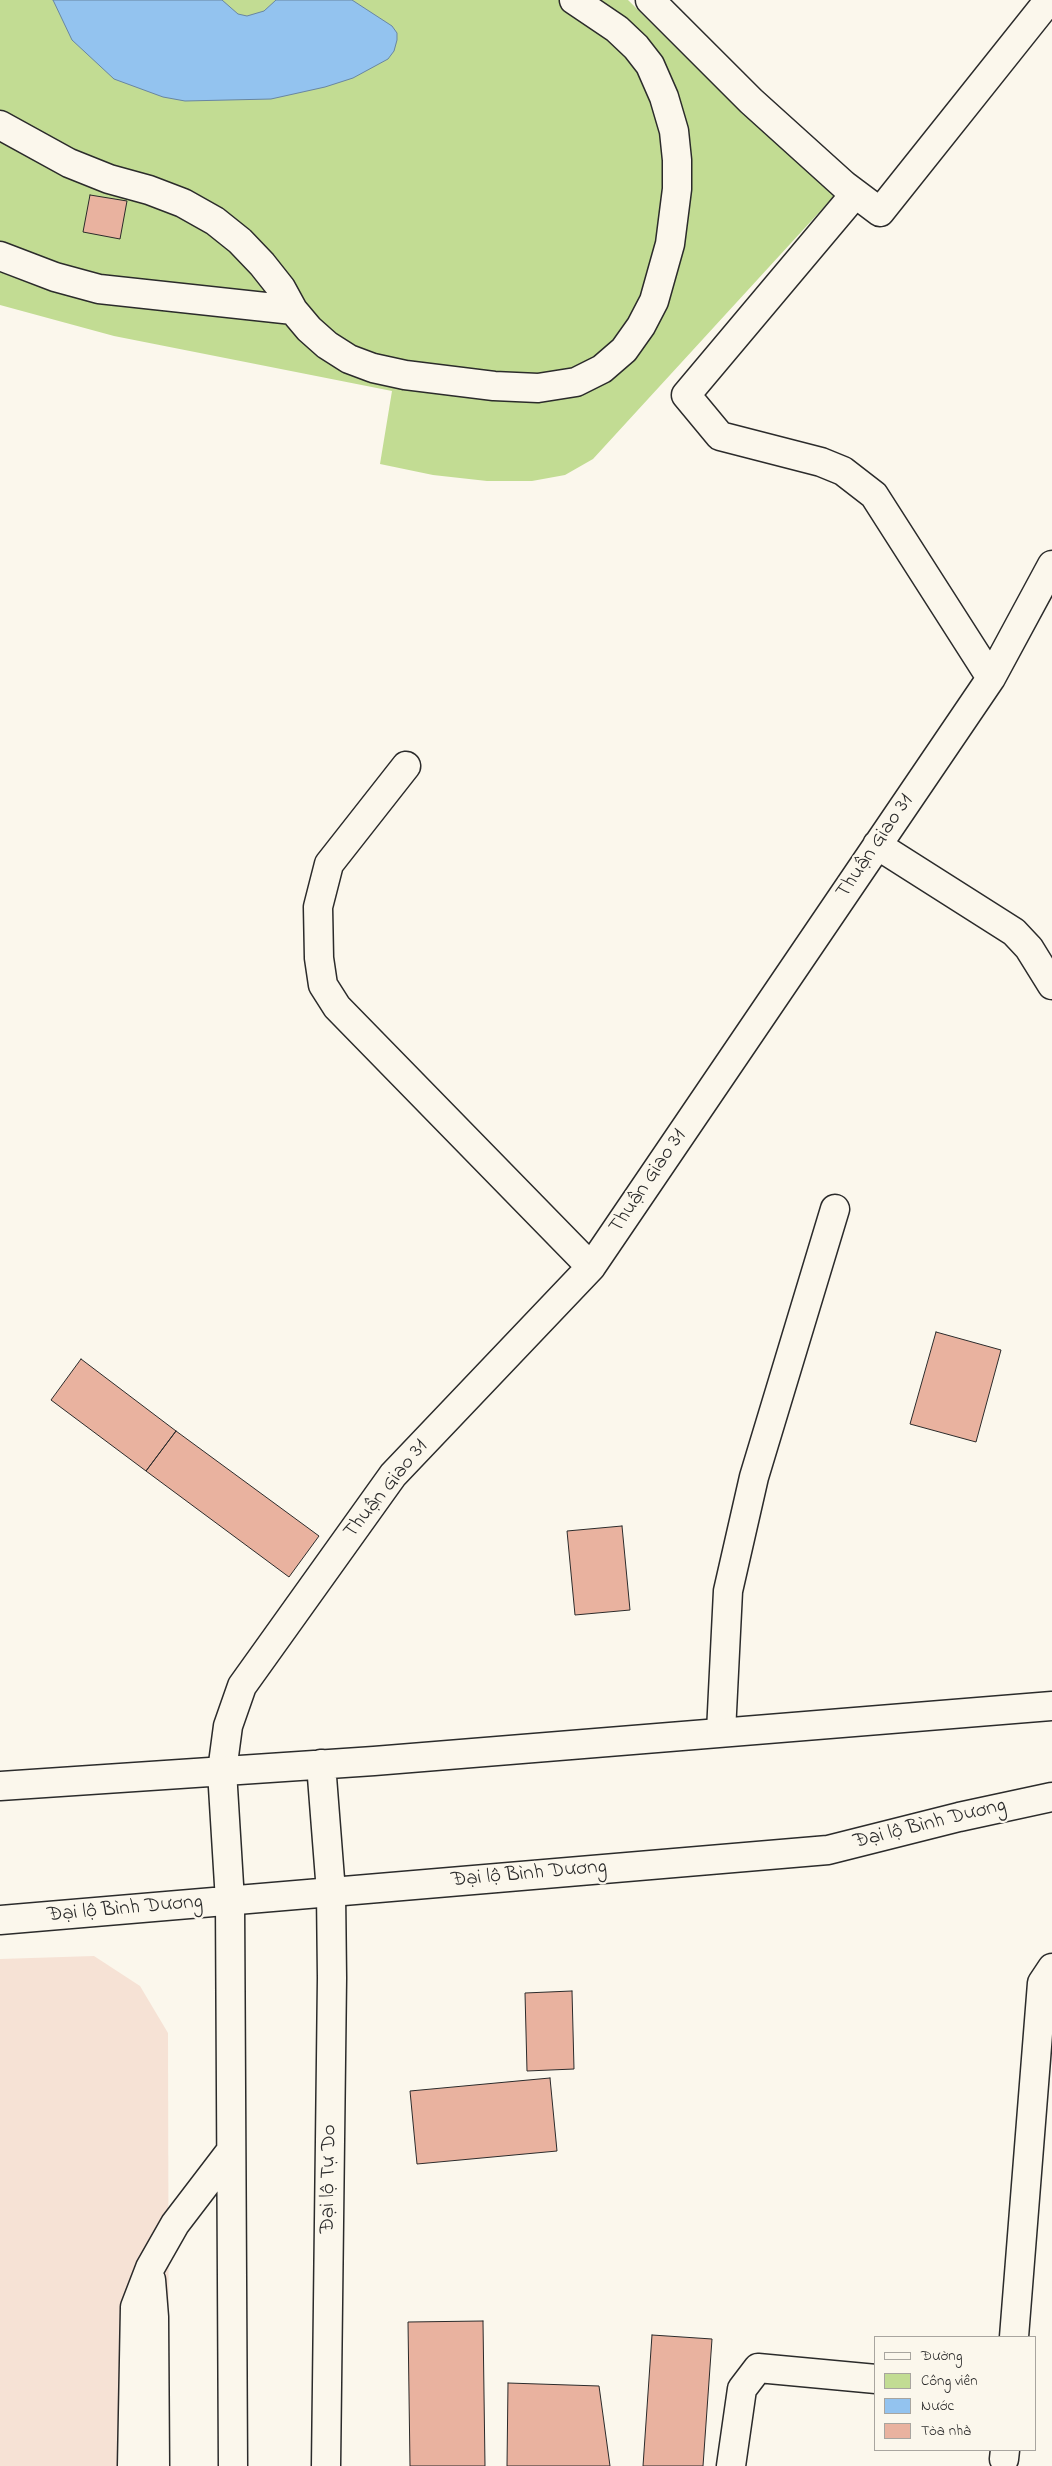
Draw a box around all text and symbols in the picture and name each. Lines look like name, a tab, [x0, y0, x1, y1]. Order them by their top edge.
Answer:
street label: Thuận Giao 31	[832, 790, 920, 904]
street label: Thuận Giao 31	[605, 1125, 693, 1239]
street label: Thuận Giao 31	[339, 1435, 435, 1545]
street label: Đại lộ Bình Dương	[851, 1794, 1009, 1856]
street label: Đại lộ Bình Dương	[450, 1856, 608, 1894]
street label: Đại lộ Bình Dương	[46, 1891, 204, 1929]
street label: Đại lộ Tự Do	[316, 2124, 344, 2234]
legend	[874, 2336, 1037, 2451]
text: Đường	[921, 2345, 963, 2367]
text: Công viên	[921, 2370, 978, 2392]
text: Nước	[921, 2395, 954, 2417]
text: Tòa nhà	[921, 2420, 971, 2442]

